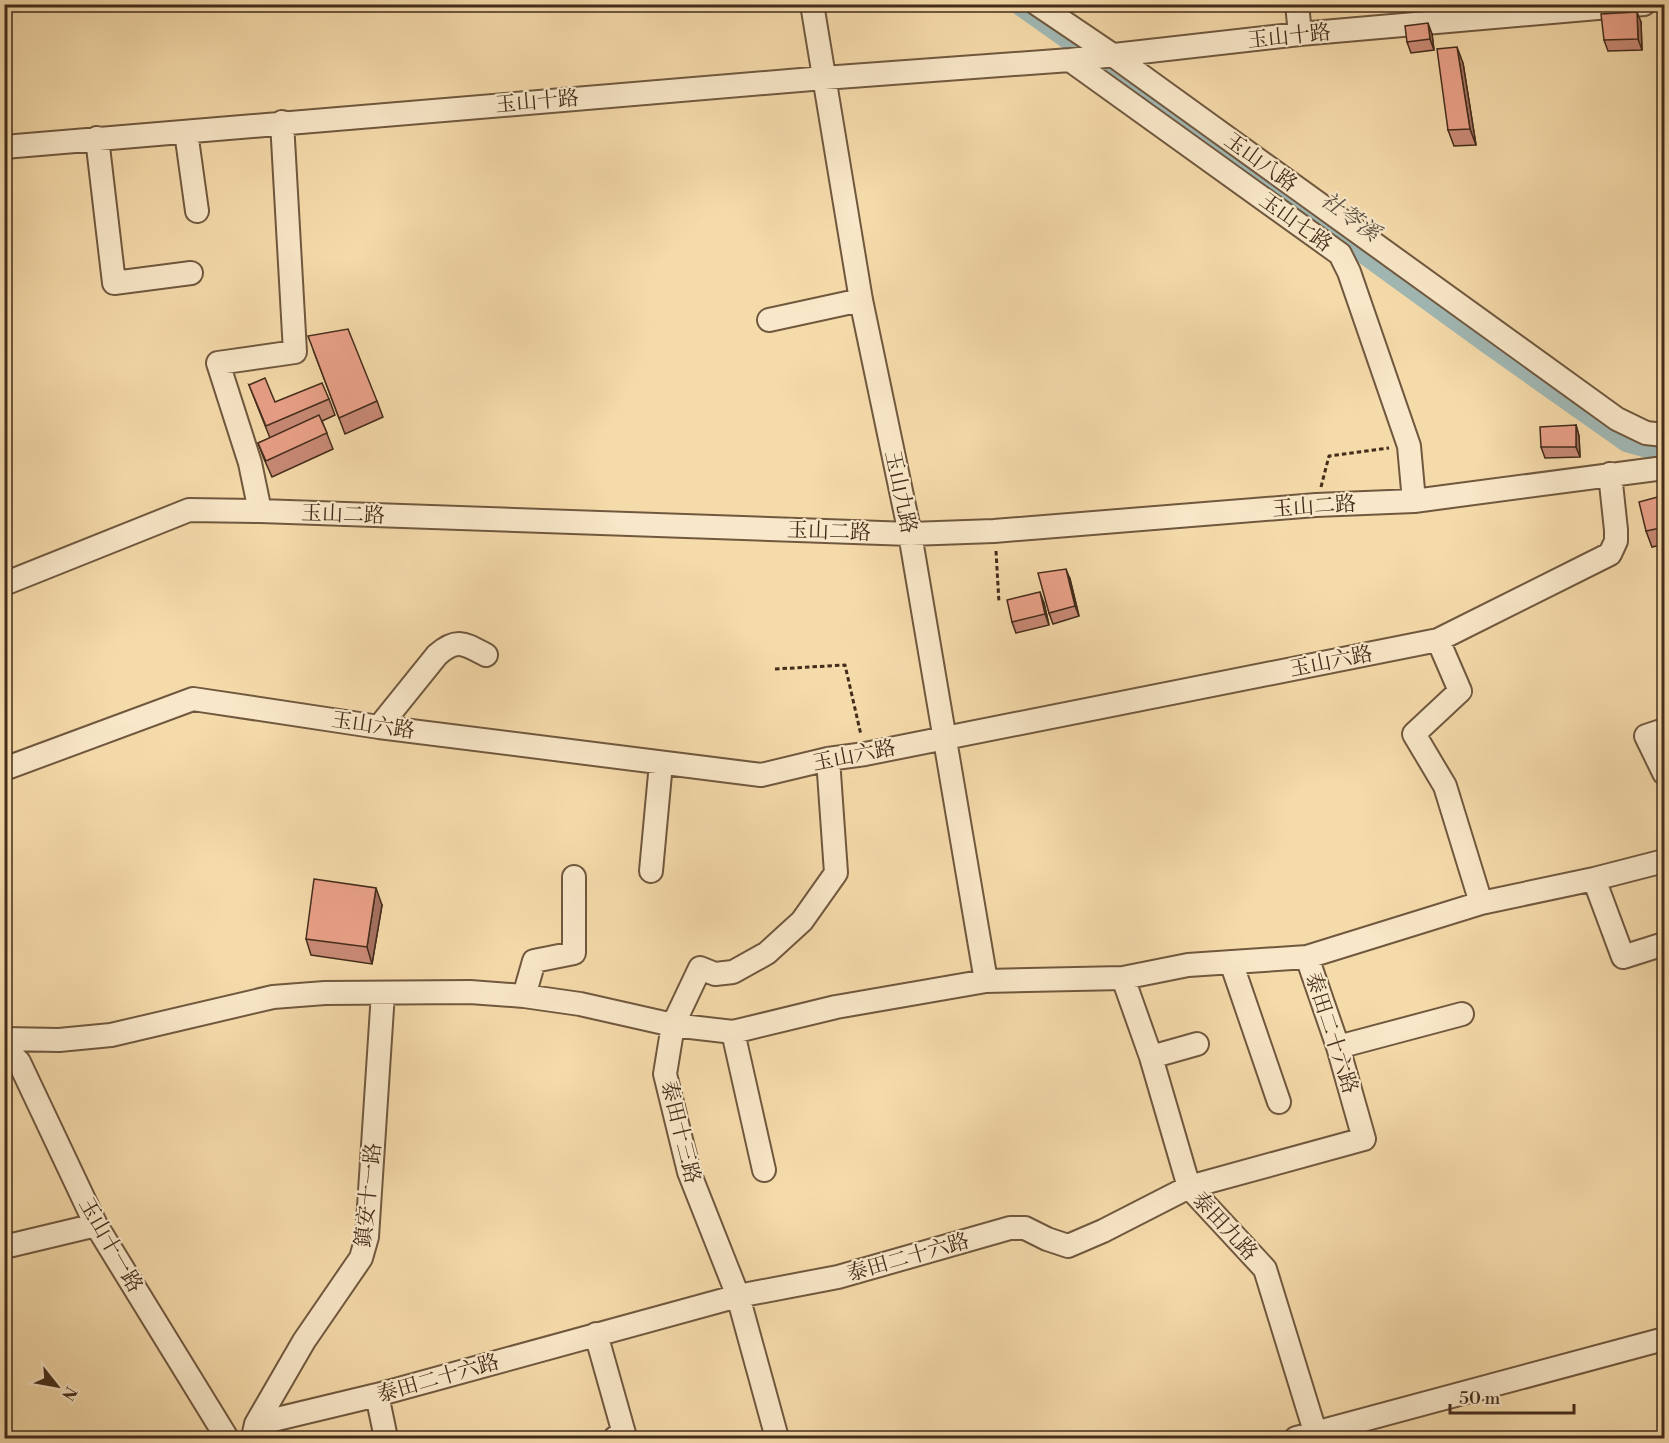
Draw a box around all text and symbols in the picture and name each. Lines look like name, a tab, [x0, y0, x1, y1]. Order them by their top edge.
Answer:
street label: 玉山十路	[1246, 20, 1332, 54]
street label: 玉山十路	[494, 85, 580, 119]
street label: 玉山八路	[1219, 128, 1302, 198]
water label: 社苓溪	[1315, 187, 1386, 249]
street label: 玉山七路	[1254, 188, 1337, 258]
street label: 玉山九路	[879, 448, 921, 536]
street label: 玉山二路	[1271, 491, 1357, 523]
street label: 玉山二路	[301, 501, 385, 529]
street label: 玉山二路	[787, 518, 871, 546]
street label: 玉山六路	[1287, 641, 1375, 683]
street label: 玉山六路	[329, 707, 416, 745]
street label: 玉山六路	[810, 735, 898, 777]
street label: 泰田二十六路	[1299, 969, 1363, 1097]
street label: 泰田十三路	[655, 1078, 705, 1186]
street label: 鎮安十一路	[351, 1142, 387, 1249]
street label: 泰田九路	[1186, 1187, 1262, 1266]
street label: 玉山十一路	[73, 1194, 148, 1297]
street label: 泰田二十六路	[844, 1228, 972, 1288]
street label: 泰田二十六路	[374, 1349, 502, 1409]
north arrow	[27, 1356, 87, 1416]
scale bar	[1450, 1377, 1574, 1415]
text: N	[57, 1383, 81, 1404]
text: 50 m	[1459, 1387, 1501, 1410]

